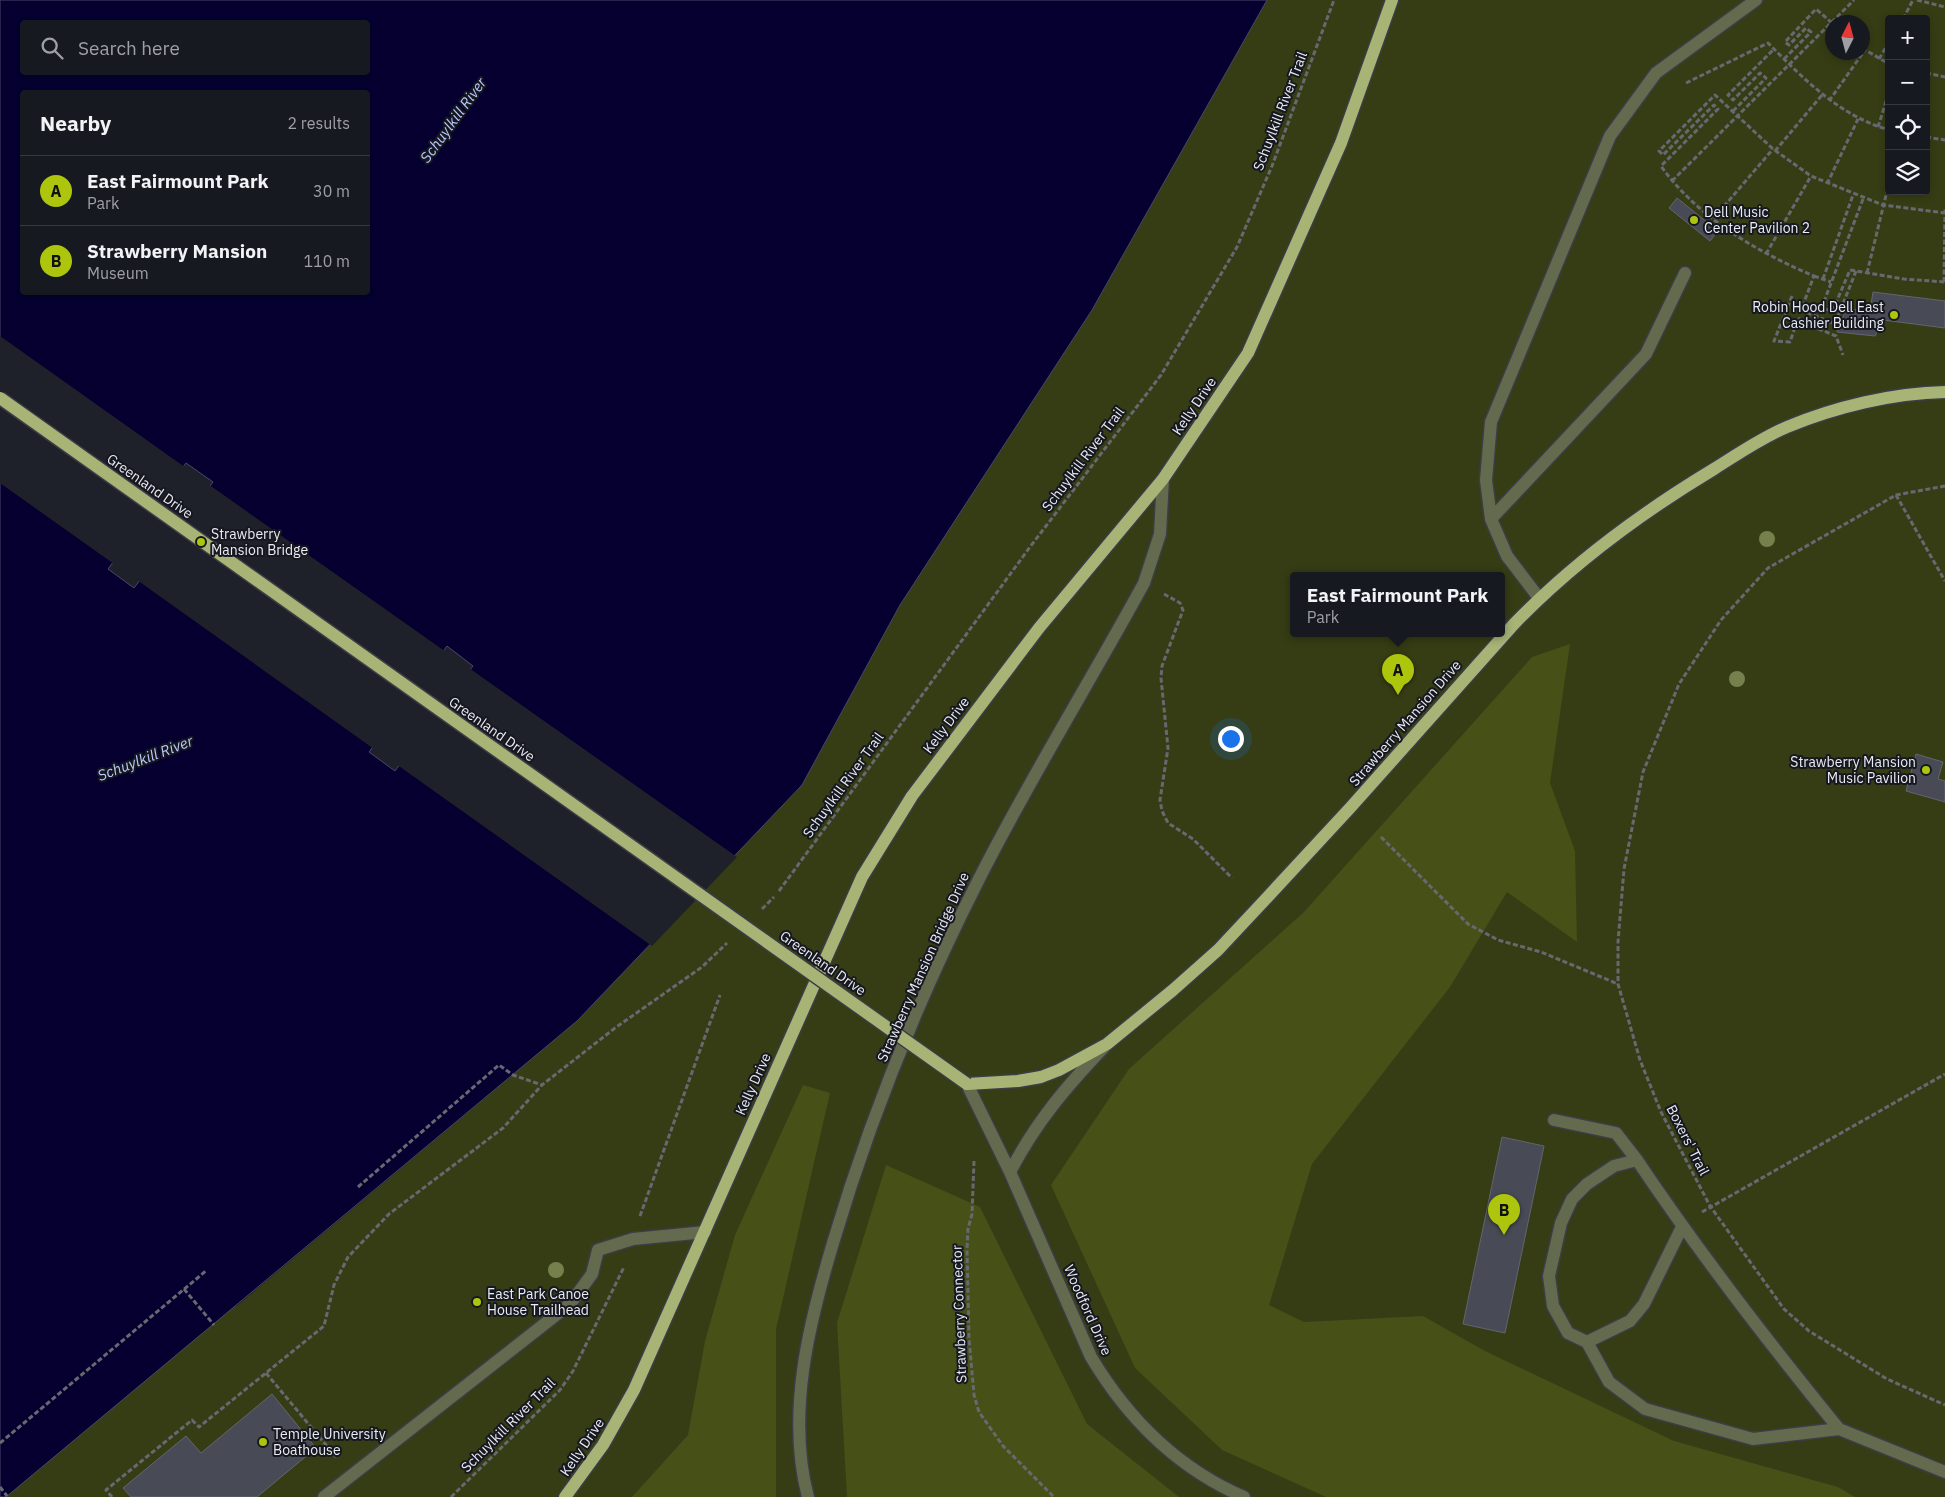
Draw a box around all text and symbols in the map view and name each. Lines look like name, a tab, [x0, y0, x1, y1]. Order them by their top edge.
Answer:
north arrow	[1825, 15, 1870, 60]
map controls	[1885, 15, 1930, 195]
button: +	[1885, 15, 1930, 60]
search box	[20, 20, 370, 75]
icon: search	[38, 34, 66, 62]
text: Search here	[78, 36, 180, 60]
street label: Schuylkill River Trail	[1249, 49, 1311, 173]
button: −	[1885, 60, 1930, 105]
water label: Schuylkill River	[416, 73, 491, 166]
button: locate	[1885, 105, 1930, 150]
text: Nearby	[40, 109, 111, 137]
text: 2 results	[287, 113, 350, 133]
button: layers	[1885, 150, 1930, 195]
text: East Fairmount Park	[87, 169, 269, 193]
text: A	[51, 181, 61, 201]
text: 30 m	[313, 181, 350, 201]
text: Park	[87, 193, 119, 213]
place label: Dell Music Center Pavilion 2	[1704, 203, 1810, 237]
marker: Dell Music Center Pavilion 2	[1688, 214, 1700, 226]
text: Strawberry Mansion	[87, 239, 267, 263]
text: B	[51, 251, 61, 271]
text: 110 m	[303, 251, 350, 271]
text: Museum	[87, 263, 149, 283]
place label: Robin Hood Dell East Cashier Building	[1752, 298, 1885, 332]
marker: Robin Hood Dell East Cashier Building	[1888, 309, 1900, 321]
street label: Kelly Drive	[1168, 373, 1220, 439]
street label: Schuylkill River Trail	[1038, 403, 1128, 515]
street label: Greenland Drive	[103, 450, 197, 523]
place label: Strawberry Mansion Bridge	[211, 525, 308, 559]
marker: Strawberry Mansion Bridge	[195, 536, 207, 548]
popup	[1290, 572, 1505, 637]
text: East Fairmount Park	[1307, 583, 1488, 607]
text: Park	[1307, 607, 1339, 627]
pin: A	[1382, 654, 1414, 695]
street label: Strawberry Mansion Drive	[1345, 656, 1465, 790]
street label: Greenland Drive	[445, 693, 539, 766]
street label: Kelly Drive	[919, 693, 973, 757]
your location	[1218, 726, 1244, 752]
street label: Schuylkill River Trail	[799, 729, 887, 841]
water label: Schuylkill River	[95, 731, 196, 785]
place label: Strawberry Mansion Music Pavilion	[1790, 753, 1916, 787]
marker: Strawberry Mansion Music Pavilion	[1920, 764, 1932, 776]
street label: Strawberry Mansion Bridge Drive	[873, 869, 973, 1065]
street label: Greenland Drive	[776, 927, 870, 1000]
street label: Kelly Drive	[731, 1050, 775, 1118]
street label: Boxers' Trail	[1662, 1102, 1714, 1179]
pin: B	[1488, 1194, 1520, 1235]
street label: Strawberry Connector	[948, 1245, 970, 1383]
street label: Woodford Drive	[1060, 1262, 1116, 1358]
place label: East Park Canoe House Trailhead	[487, 1285, 589, 1319]
marker: East Park Canoe House Trailhead	[471, 1296, 483, 1308]
street label: Schuylkill River Trail	[457, 1374, 559, 1476]
street label: Kelly Drive	[556, 1414, 608, 1480]
place label: Temple University Boathouse	[273, 1425, 386, 1459]
marker: Temple University Boathouse	[257, 1436, 269, 1448]

